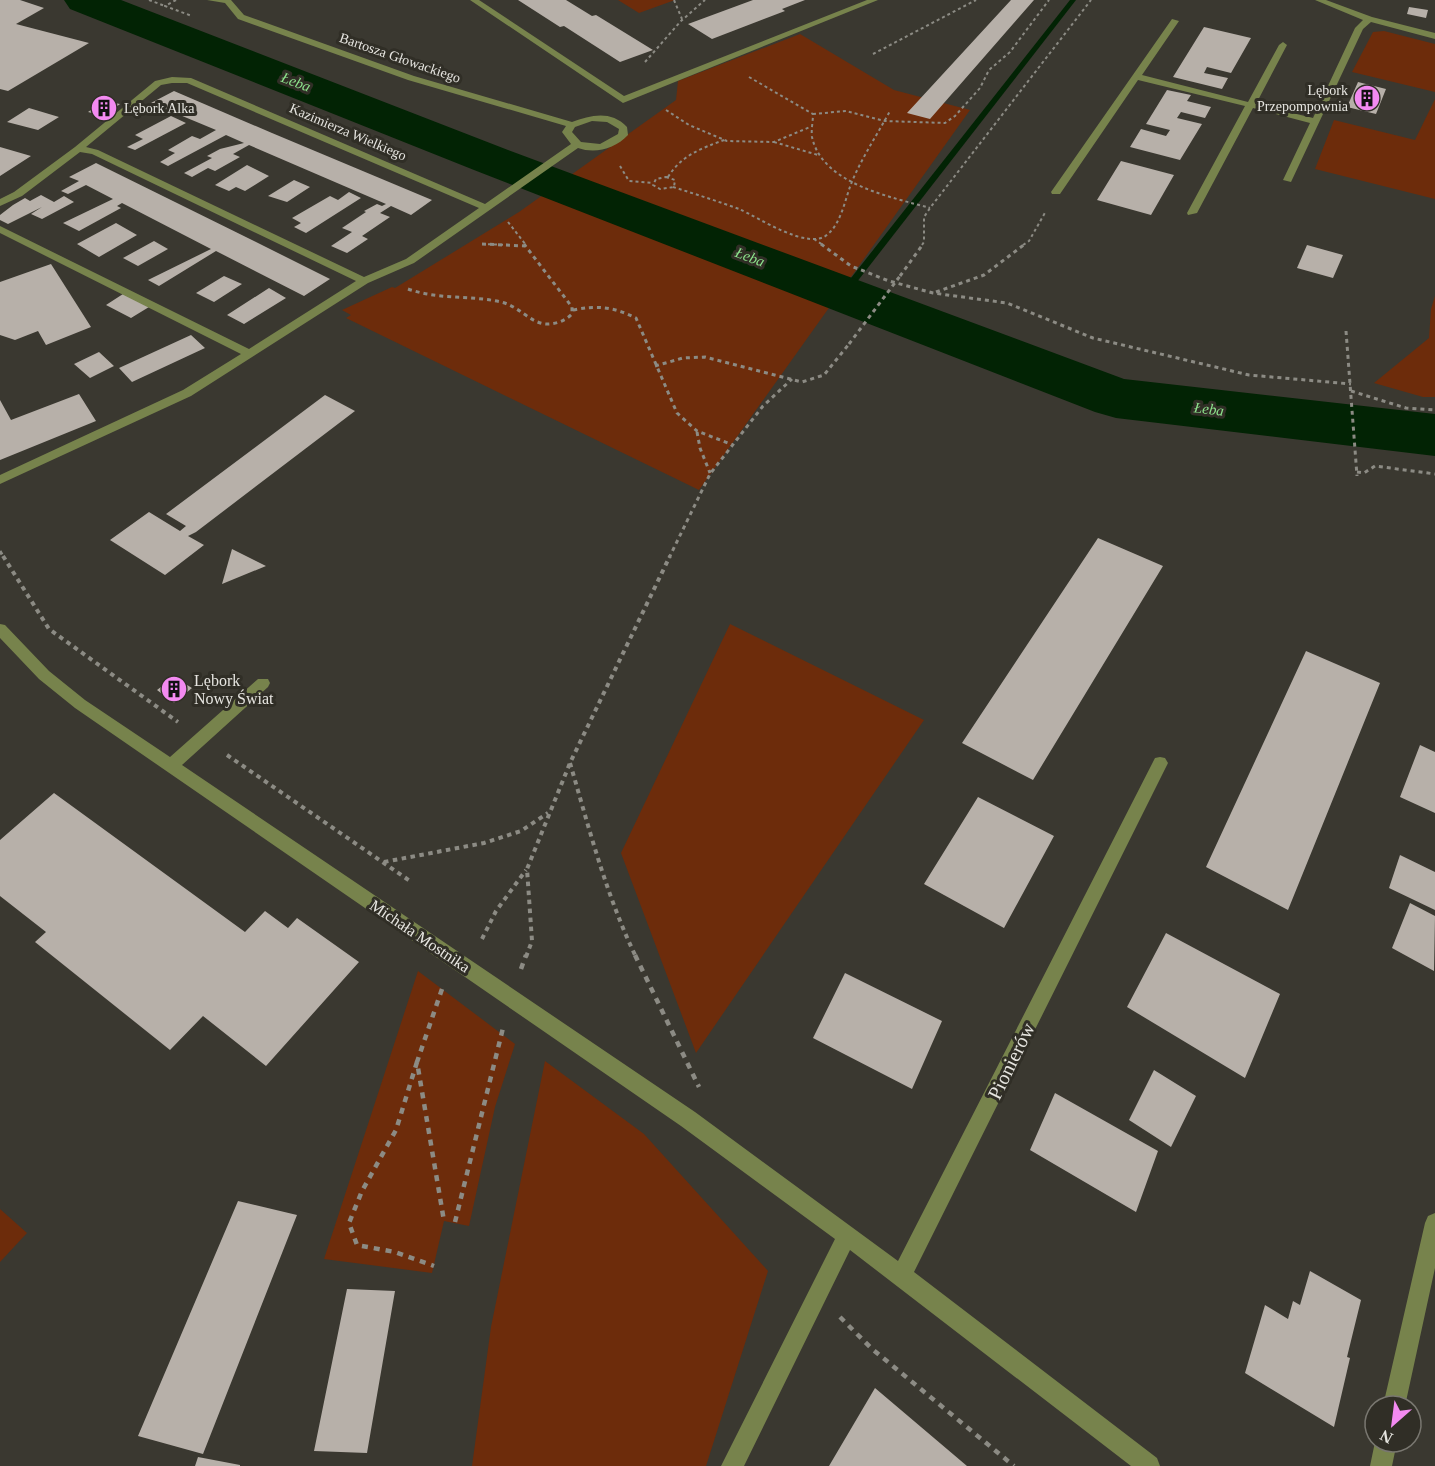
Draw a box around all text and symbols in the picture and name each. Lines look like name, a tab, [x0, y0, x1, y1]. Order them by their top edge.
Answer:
street label: Bartosza Głowackiego	[337, 30, 463, 86]
water label: Łeba	[278, 69, 313, 95]
place label: Lębork Przepompownia	[1257, 83, 1349, 114]
building icon: Lębork Przepompownia	[1352, 83, 1382, 113]
building icon: Lębork Alka	[89, 93, 119, 123]
place label: Lębork Alka	[124, 101, 195, 116]
street label: Kazimierza Wielkiego	[287, 101, 409, 163]
water label: Łeba	[732, 244, 767, 270]
water label: Łeba	[1192, 399, 1225, 419]
place label: Lębork Nowy Świat	[194, 672, 274, 708]
building icon: Lębork Nowy Świat	[159, 674, 189, 704]
street label: Michała Mostnika	[367, 896, 473, 976]
street label: Pionierów	[983, 1019, 1039, 1103]
north arrow	[1363, 1394, 1423, 1454]
text: N	[1377, 1426, 1395, 1447]

